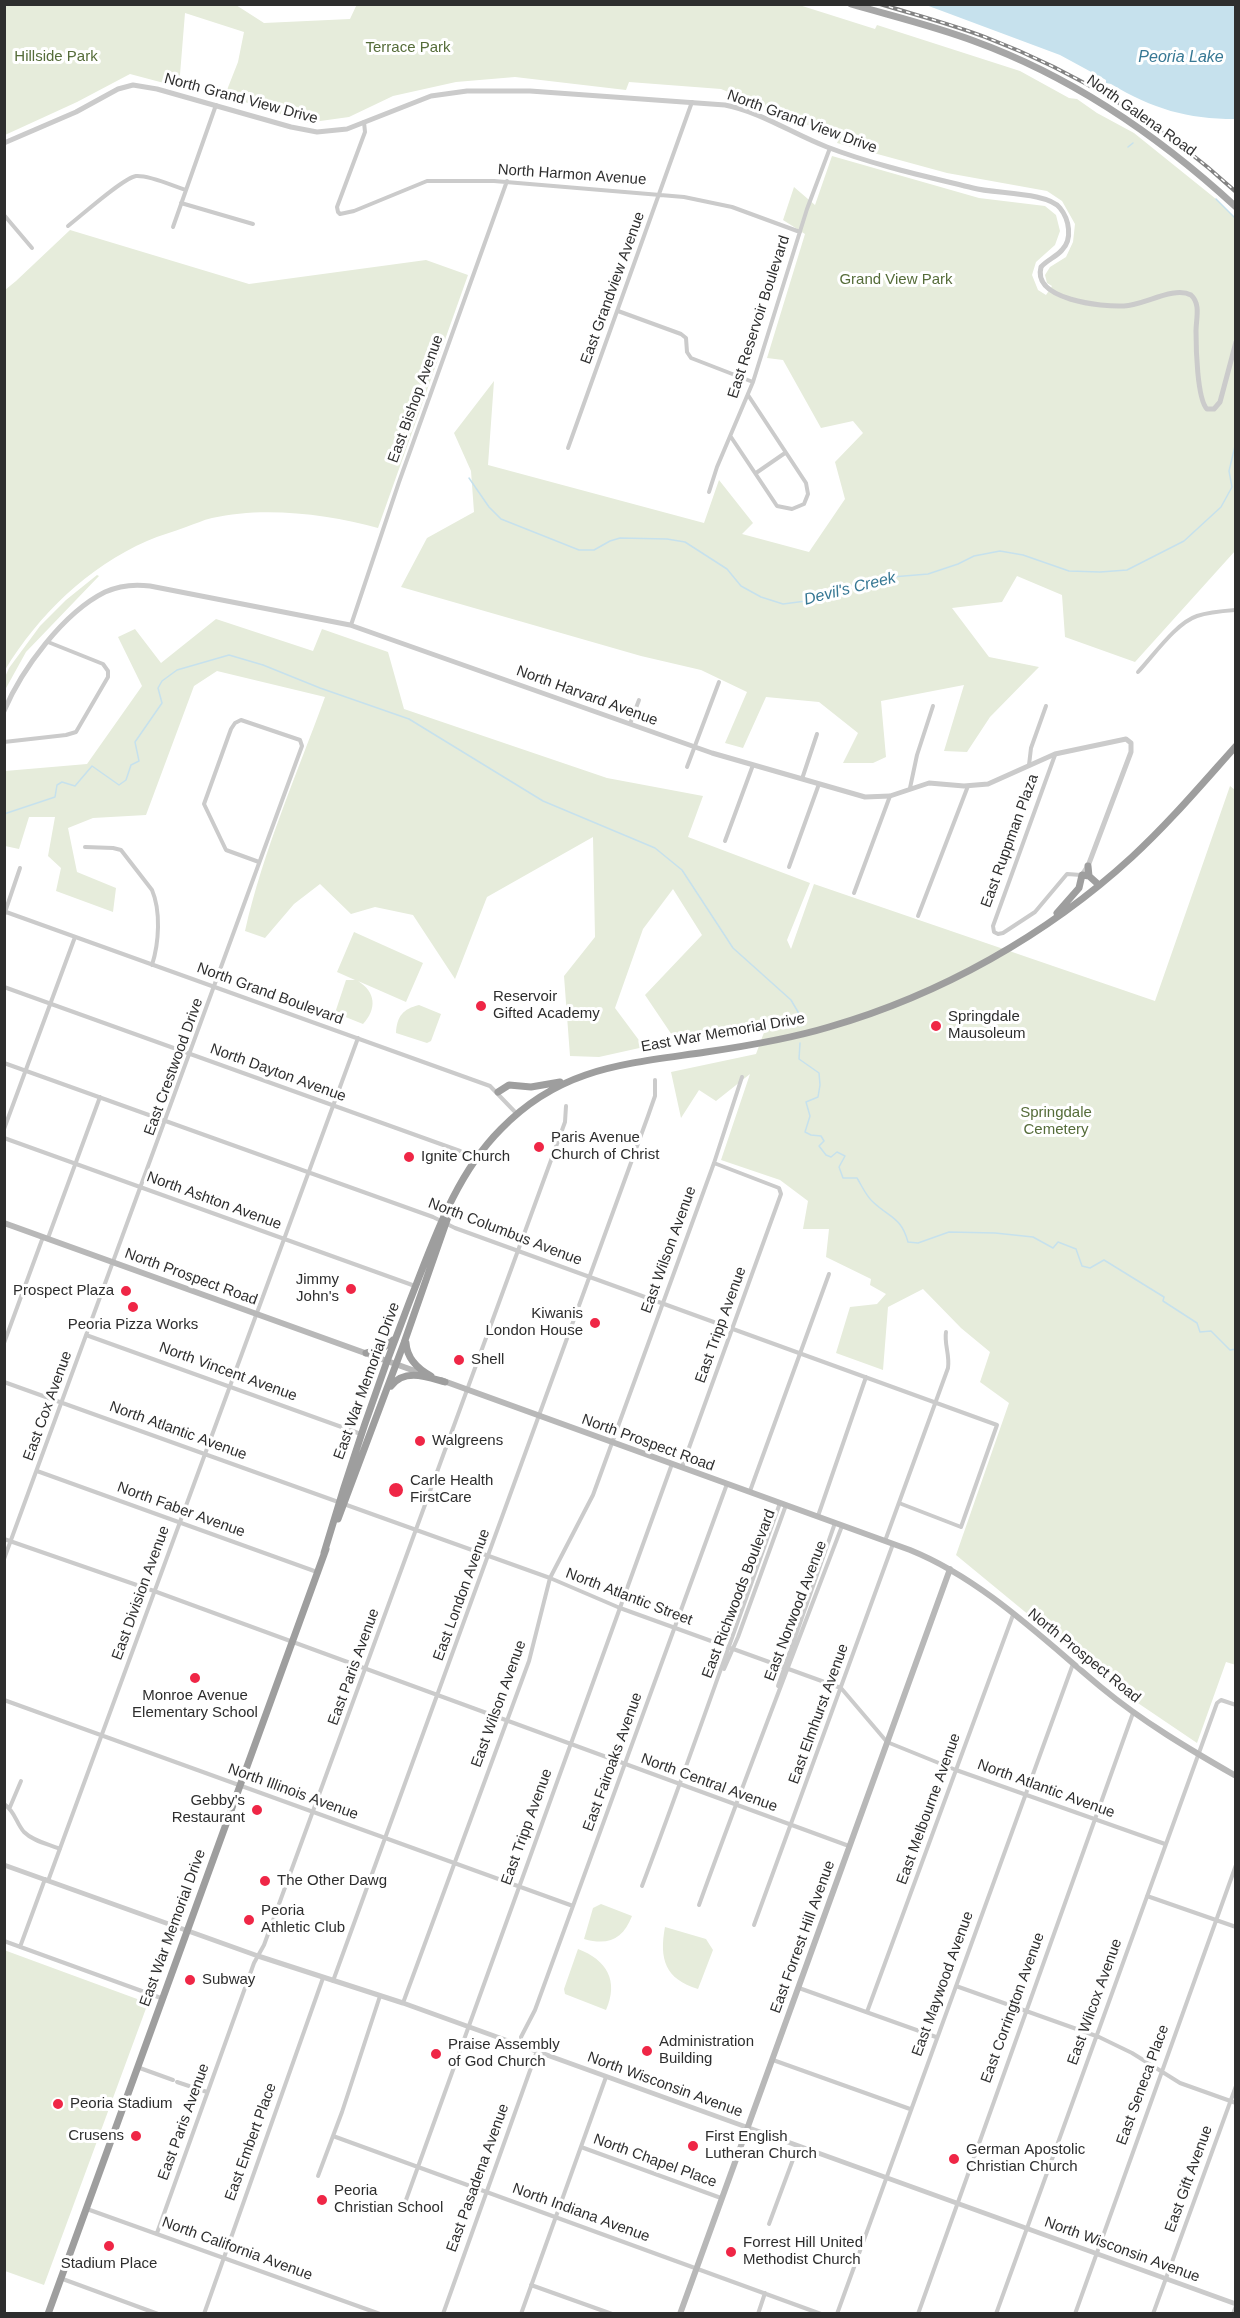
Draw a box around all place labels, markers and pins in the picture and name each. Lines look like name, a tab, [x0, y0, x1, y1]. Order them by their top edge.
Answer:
place label: Reservoir Gifted Academy	[493, 988, 600, 1023]
marker: Reservoir Gifted Academy	[474, 999, 488, 1013]
place label: Springdale Mausoleum	[948, 1008, 1026, 1043]
marker: Springdale Mausoleum	[929, 1019, 943, 1033]
place label: Paris Avenue Church of Christ	[551, 1129, 659, 1164]
marker: Paris Avenue Church of Christ	[532, 1140, 546, 1154]
place label: Ignite Church	[421, 1148, 510, 1166]
marker: Ignite Church	[402, 1150, 416, 1164]
place label: Jimmy John's	[296, 1271, 339, 1306]
place label: Prospect Plaza	[13, 1282, 114, 1300]
marker: Jimmy John's	[344, 1282, 358, 1296]
marker: Prospect Plaza	[119, 1284, 133, 1298]
marker: Peoria Pizza Works	[126, 1300, 140, 1314]
place label: Kiwanis London House	[485, 1305, 583, 1340]
place label: Peoria Pizza Works	[68, 1316, 198, 1334]
marker: Kiwanis London House	[588, 1316, 602, 1330]
place label: Shell	[471, 1351, 504, 1369]
marker: Shell	[452, 1353, 466, 1367]
place label: Walgreens	[432, 1432, 503, 1450]
marker: Walgreens	[413, 1434, 427, 1448]
place label: Carle Health FirstCare	[410, 1472, 493, 1507]
marker: Carle Health FirstCare	[387, 1481, 405, 1499]
marker: Monroe Avenue Elementary School	[188, 1671, 202, 1685]
place label: Monroe Avenue Elementary School	[132, 1687, 258, 1722]
place label: Gebby's Restaurant	[172, 1792, 245, 1827]
marker: Gebby's Restaurant	[250, 1803, 264, 1817]
place label: The Other Dawg	[277, 1872, 387, 1890]
marker: The Other Dawg	[258, 1874, 272, 1888]
place label: Peoria Athletic Club	[261, 1902, 345, 1937]
marker: Peoria Athletic Club	[242, 1913, 256, 1927]
place label: Subway	[202, 1971, 255, 1989]
marker: Subway	[183, 1973, 197, 1987]
place label: Administration Building	[659, 2033, 754, 2068]
place label: Praise Assembly of God Church	[448, 2036, 560, 2071]
marker: Administration Building	[640, 2044, 654, 2058]
marker: Praise Assembly of God Church	[429, 2047, 443, 2061]
place label: Peoria Stadium	[70, 2095, 173, 2113]
marker: Peoria Stadium	[51, 2097, 65, 2111]
place label: Crusens	[68, 2127, 124, 2145]
place label: First English Lutheran Church	[705, 2128, 817, 2163]
marker: Crusens	[129, 2129, 143, 2143]
marker: First English Lutheran Church	[686, 2139, 700, 2153]
place label: German Apostolic Christian Church	[966, 2141, 1085, 2176]
marker: German Apostolic Christian Church	[947, 2152, 961, 2166]
place label: Peoria Christian School	[334, 2182, 443, 2217]
marker: Peoria Christian School	[315, 2193, 329, 2207]
place label: Forrest Hill United Methodist Church	[743, 2234, 863, 2269]
marker: Stadium Place	[102, 2239, 116, 2253]
marker: Forrest Hill United Methodist Church	[724, 2245, 738, 2259]
place label: Stadium Place	[61, 2255, 157, 2273]

